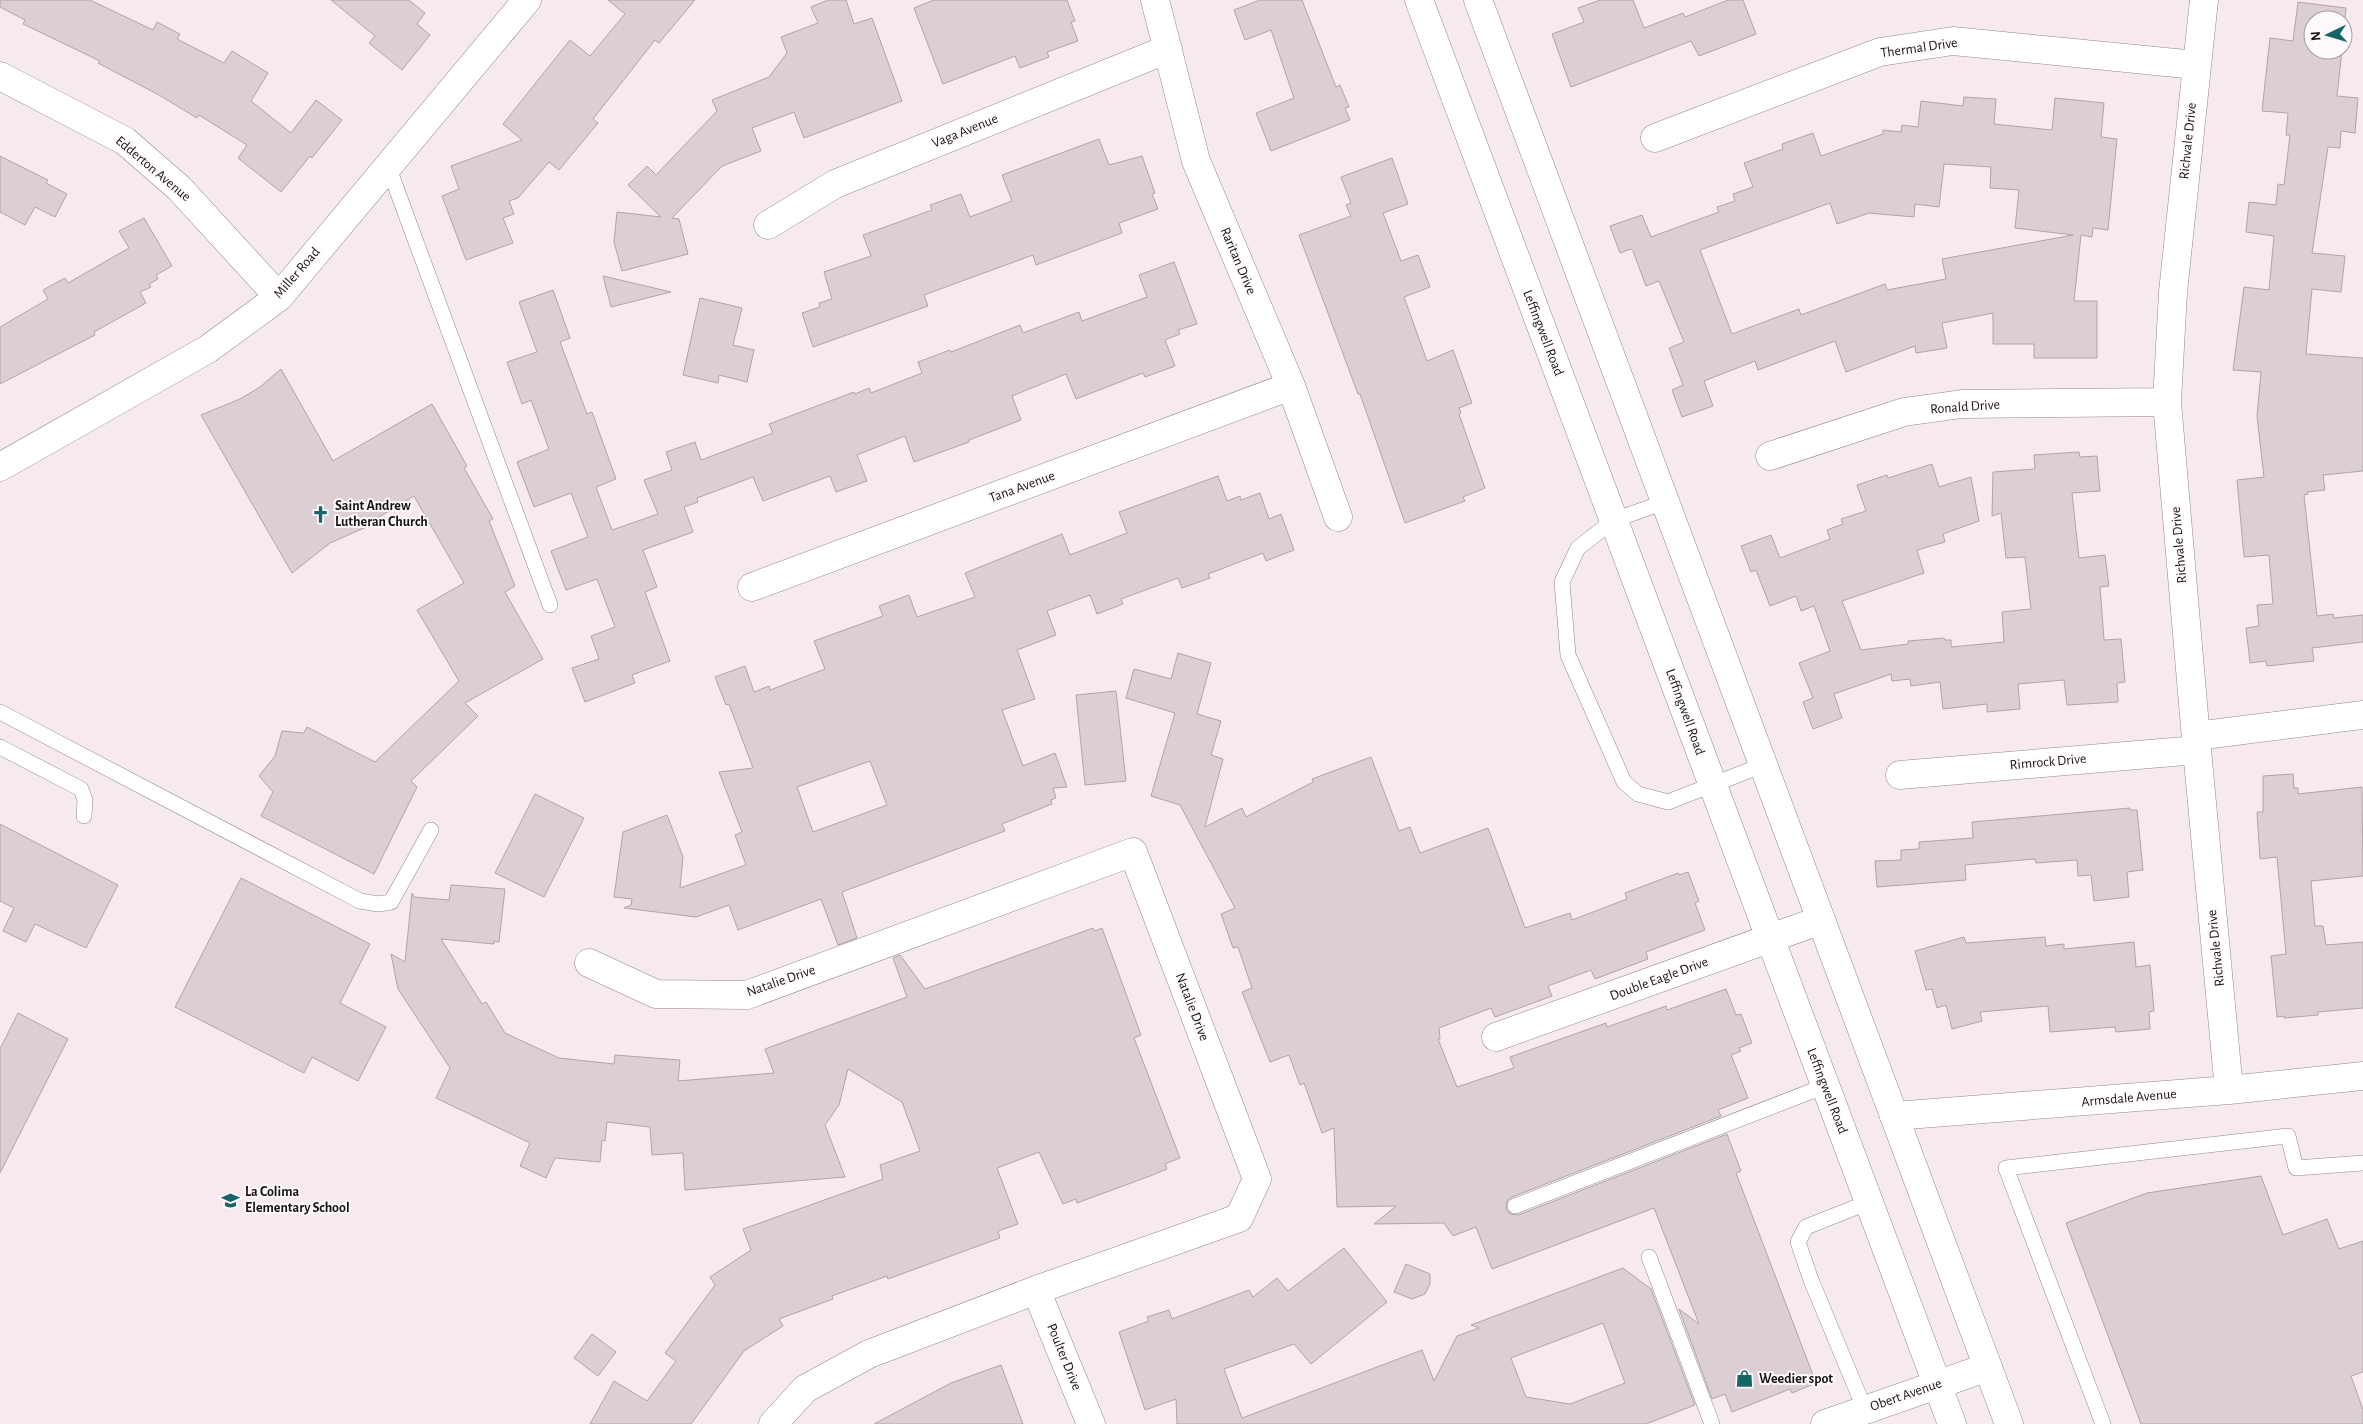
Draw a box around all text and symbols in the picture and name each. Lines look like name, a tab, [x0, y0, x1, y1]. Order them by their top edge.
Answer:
north arrow	[2303, 10, 2353, 60]
text: N	[2309, 31, 2323, 42]
street label: Thermal Drive	[1880, 36, 1958, 60]
street label: Richvale Drive	[2177, 102, 2199, 180]
street label: Vaga Avenue	[930, 111, 1000, 151]
street label: Edderton Avenue	[113, 134, 193, 204]
street label: Raritan Drive	[1218, 226, 1258, 296]
street label: Miller Road	[271, 245, 323, 301]
street label: Leffingwell Road	[1520, 288, 1566, 378]
street label: Ronald Drive	[1930, 398, 2000, 416]
street label: Tana Avenue	[987, 469, 1057, 505]
place label: Saint Andrew Lutheran Church	[335, 499, 428, 529]
church icon: Saint Andrew Lutheran Church	[311, 504, 331, 524]
street label: Richvale Drive	[2169, 506, 2189, 584]
street label: Leffingwell Road	[1663, 667, 1707, 757]
street label: Rimrock Drive	[2009, 752, 2087, 772]
street label: Richvale Drive	[2205, 909, 2227, 987]
street label: Double Eagle Drive	[1608, 955, 1710, 1003]
street label: Natalie Drive	[745, 963, 817, 999]
street label: Natalie Drive	[1173, 971, 1211, 1043]
street label: Leffingwell Road	[1804, 1046, 1850, 1136]
street label: Armsdale Avenue	[2081, 1087, 2177, 1109]
place label: La Colima Elementary School	[245, 1185, 350, 1215]
school or university icon: La Colima Elementary School	[221, 1190, 241, 1210]
street label: Poulter Drive	[1044, 1322, 1084, 1392]
shop icon: Weedier spot	[1735, 1369, 1755, 1389]
place label: Weedier spot	[1759, 1372, 1833, 1386]
street label: Obert Avenue	[1868, 1376, 1944, 1414]

